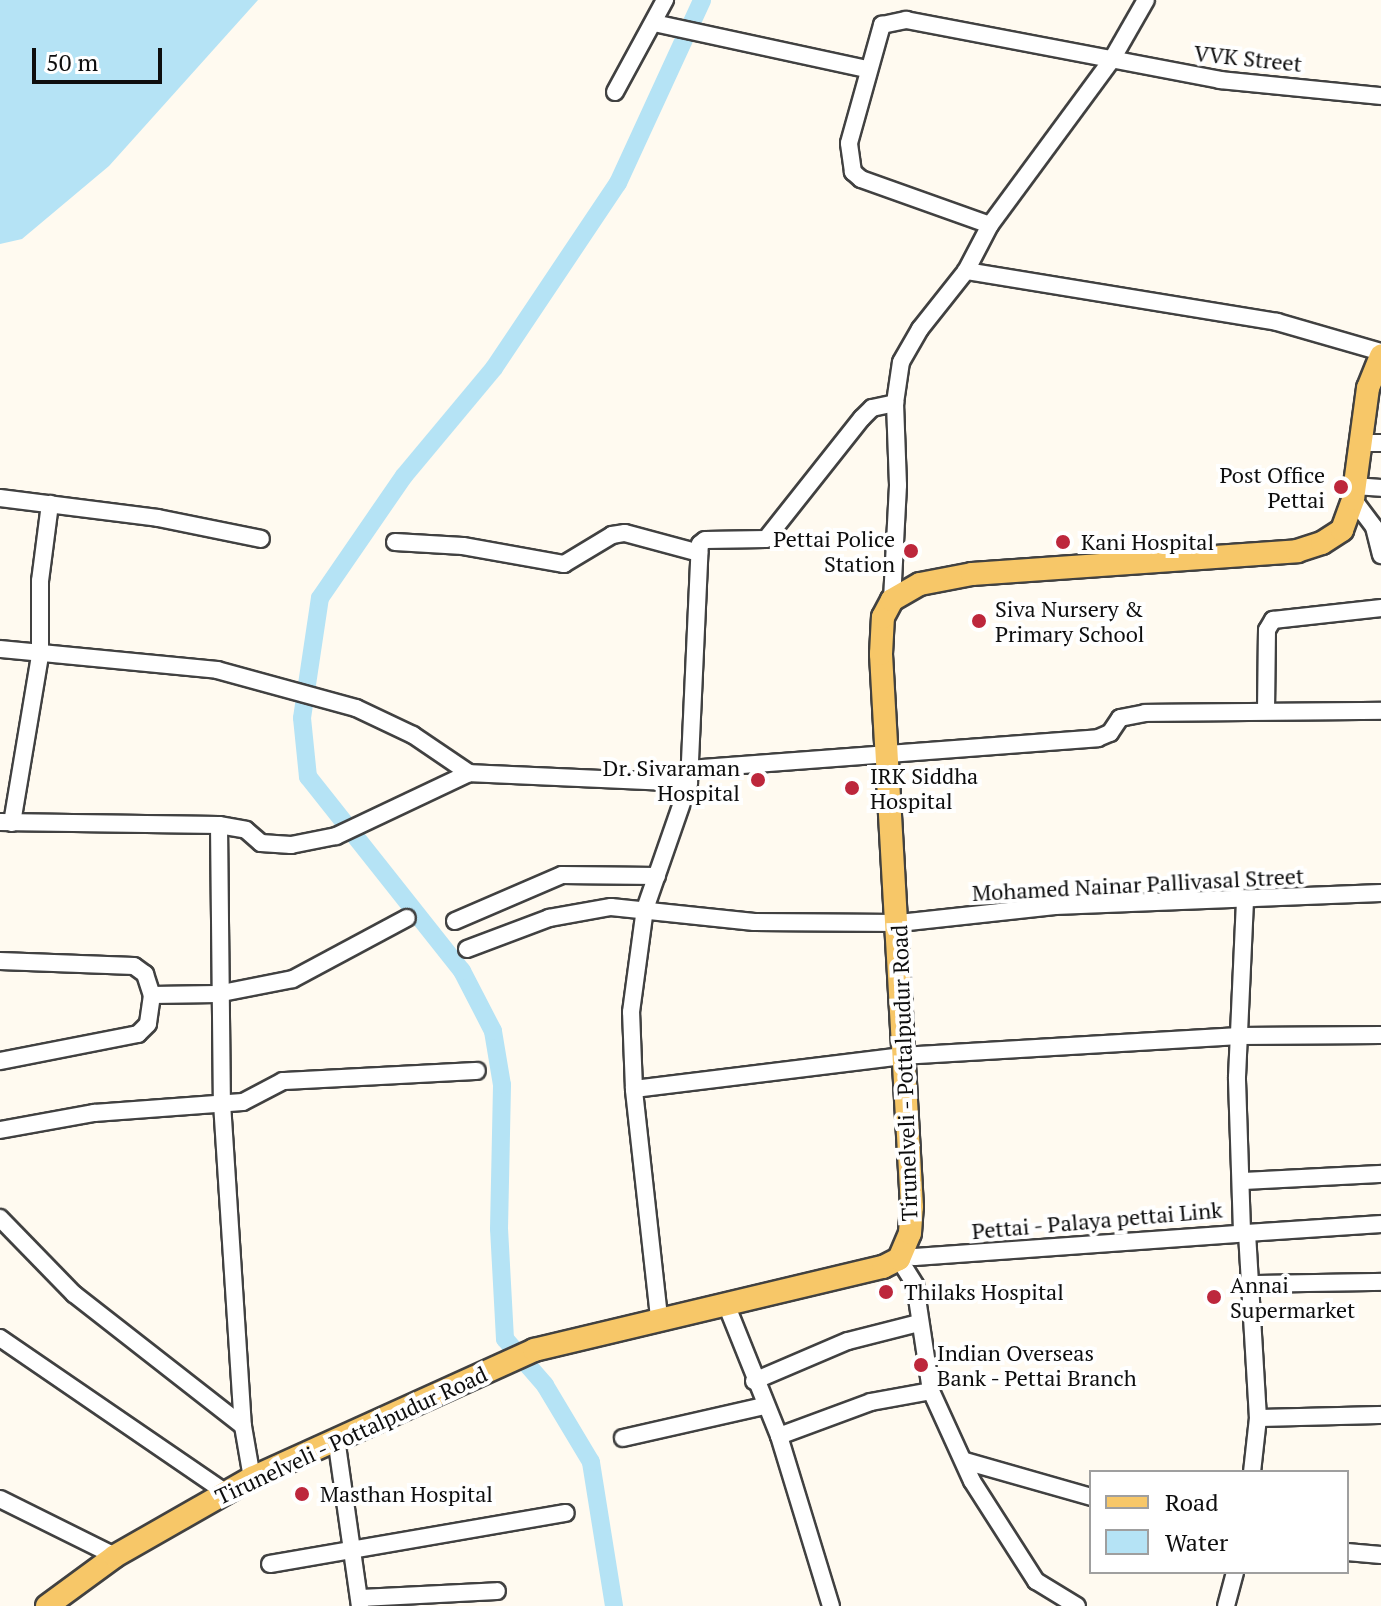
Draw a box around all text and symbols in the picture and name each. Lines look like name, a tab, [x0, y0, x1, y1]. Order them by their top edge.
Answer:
scale bar	[36, 32, 166, 82]
street label: VVK Street	[1193, 39, 1303, 77]
text: 50 m	[46, 46, 98, 78]
place label: Post Office Pettai	[1219, 461, 1325, 512]
marker: Post Office Pettai	[1332, 478, 1350, 496]
place label: Pettai Police Station	[773, 525, 895, 576]
place label: Kani Hospital	[1081, 529, 1214, 555]
marker: Kani Hospital	[1052, 531, 1074, 553]
marker: Pettai Police Station	[902, 542, 920, 560]
place label: Siva Nursery & Primary School	[995, 595, 1144, 646]
marker: Siva Nursery & Primary School	[970, 612, 988, 630]
place label: Dr. Sivaraman Hospital	[602, 754, 740, 806]
place label: IRK Siddha Hospital	[870, 762, 978, 814]
marker: Dr. Sivaraman Hospital	[747, 769, 769, 791]
marker: IRK Siddha Hospital	[841, 777, 863, 799]
street label: Mohamed Nainar Pallivasal Street	[971, 862, 1305, 906]
street label: Tirunelveli - Pottalpudur Road	[886, 923, 922, 1223]
street label: Pettai - Palaya pettai Link	[970, 1196, 1224, 1244]
place label: Annai Supermarket	[1230, 1271, 1355, 1322]
place label: Thilaks Hospital	[904, 1279, 1064, 1305]
marker: Thilaks Hospital	[875, 1281, 897, 1303]
marker: Annai Supermarket	[1205, 1288, 1223, 1306]
place label: Indian Overseas Bank - Pettai Branch	[937, 1339, 1138, 1390]
marker: Indian Overseas Bank - Pettai Branch	[912, 1356, 930, 1374]
street label: Tirunelveli - Pottalpudur Road	[210, 1360, 492, 1510]
legend	[1089, 1470, 1349, 1574]
place label: Masthan Hospital	[320, 1481, 493, 1507]
marker: Masthan Hospital	[291, 1483, 313, 1505]
text: Road	[1165, 1486, 1219, 1518]
text: Water	[1165, 1526, 1228, 1558]

